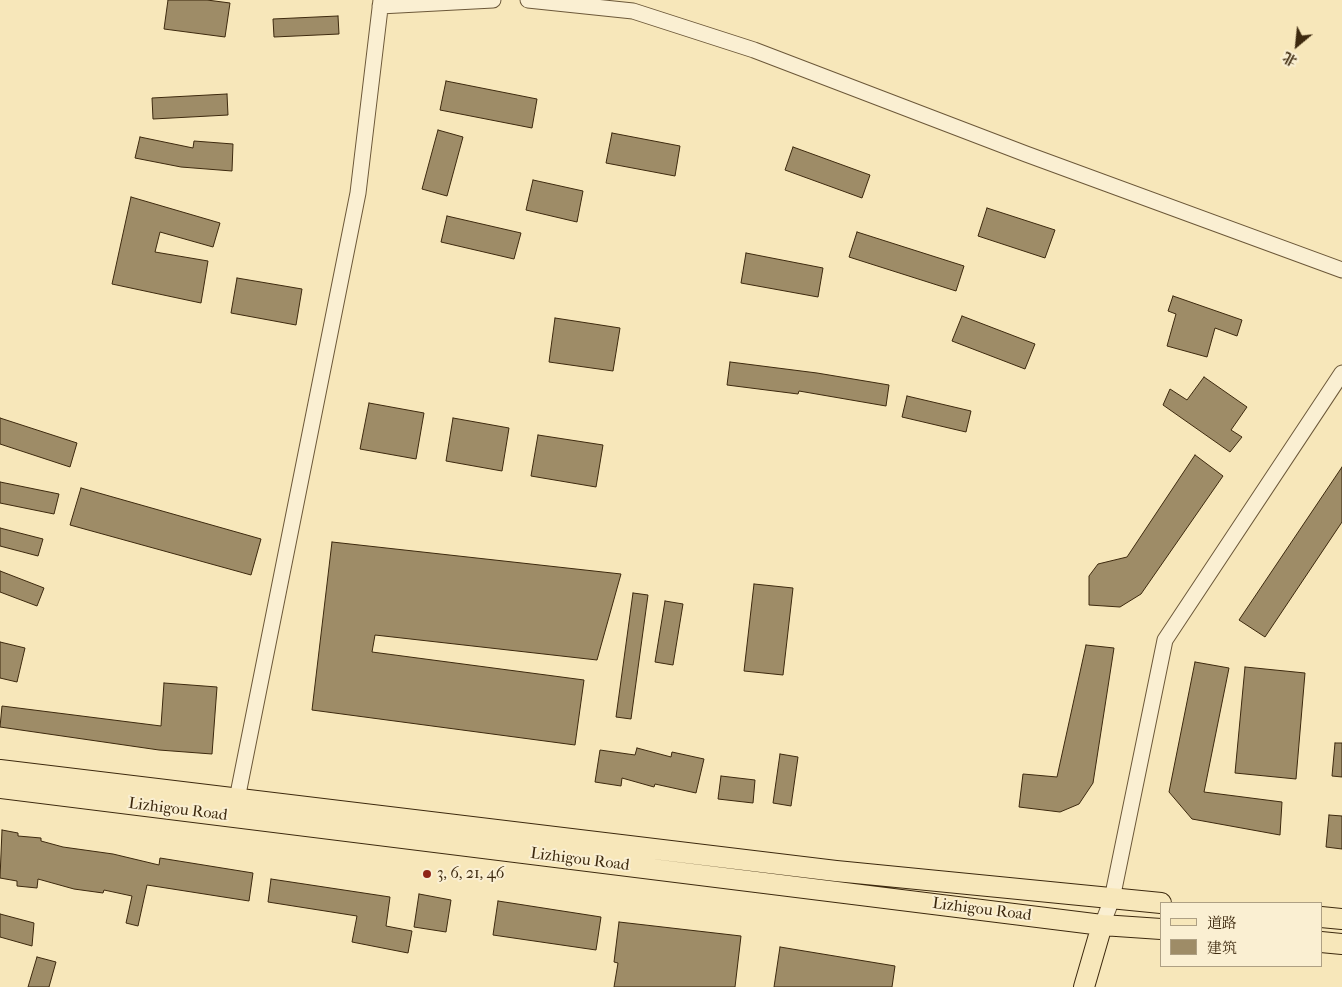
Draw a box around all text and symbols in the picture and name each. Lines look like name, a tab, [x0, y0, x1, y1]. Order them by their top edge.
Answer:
north arrow	[1272, 20, 1322, 70]
text: 北	[1280, 48, 1300, 69]
street label: Lizhigou Road	[127, 794, 229, 826]
street label: Lizhigou Road	[529, 844, 631, 876]
place label: 3, 6, 21, 46	[437, 864, 504, 884]
marker: 3, 6, 21, 46	[421, 868, 433, 880]
street label: Lizhigou Road	[931, 894, 1033, 926]
legend	[1160, 902, 1322, 967]
text: 道路	[1207, 914, 1237, 932]
text: 建筑	[1207, 939, 1237, 957]

